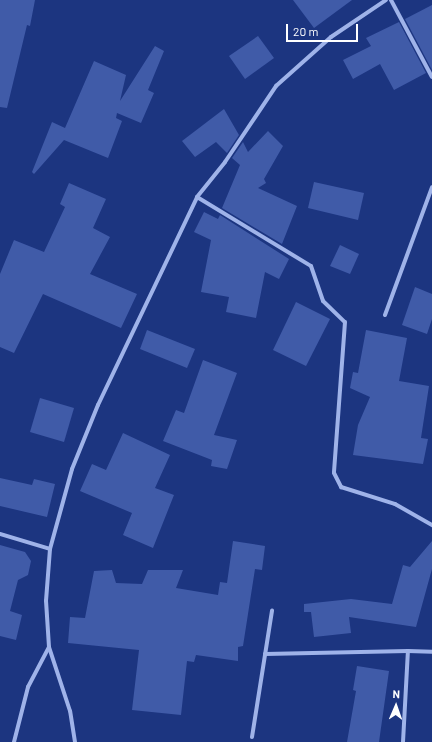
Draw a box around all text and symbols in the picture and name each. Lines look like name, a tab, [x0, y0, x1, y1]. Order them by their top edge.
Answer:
scale bar	[288, 16, 360, 42]
text: 20 m	[293, 24, 319, 38]
north arrow	[376, 686, 416, 726]
text: N	[393, 687, 400, 700]

